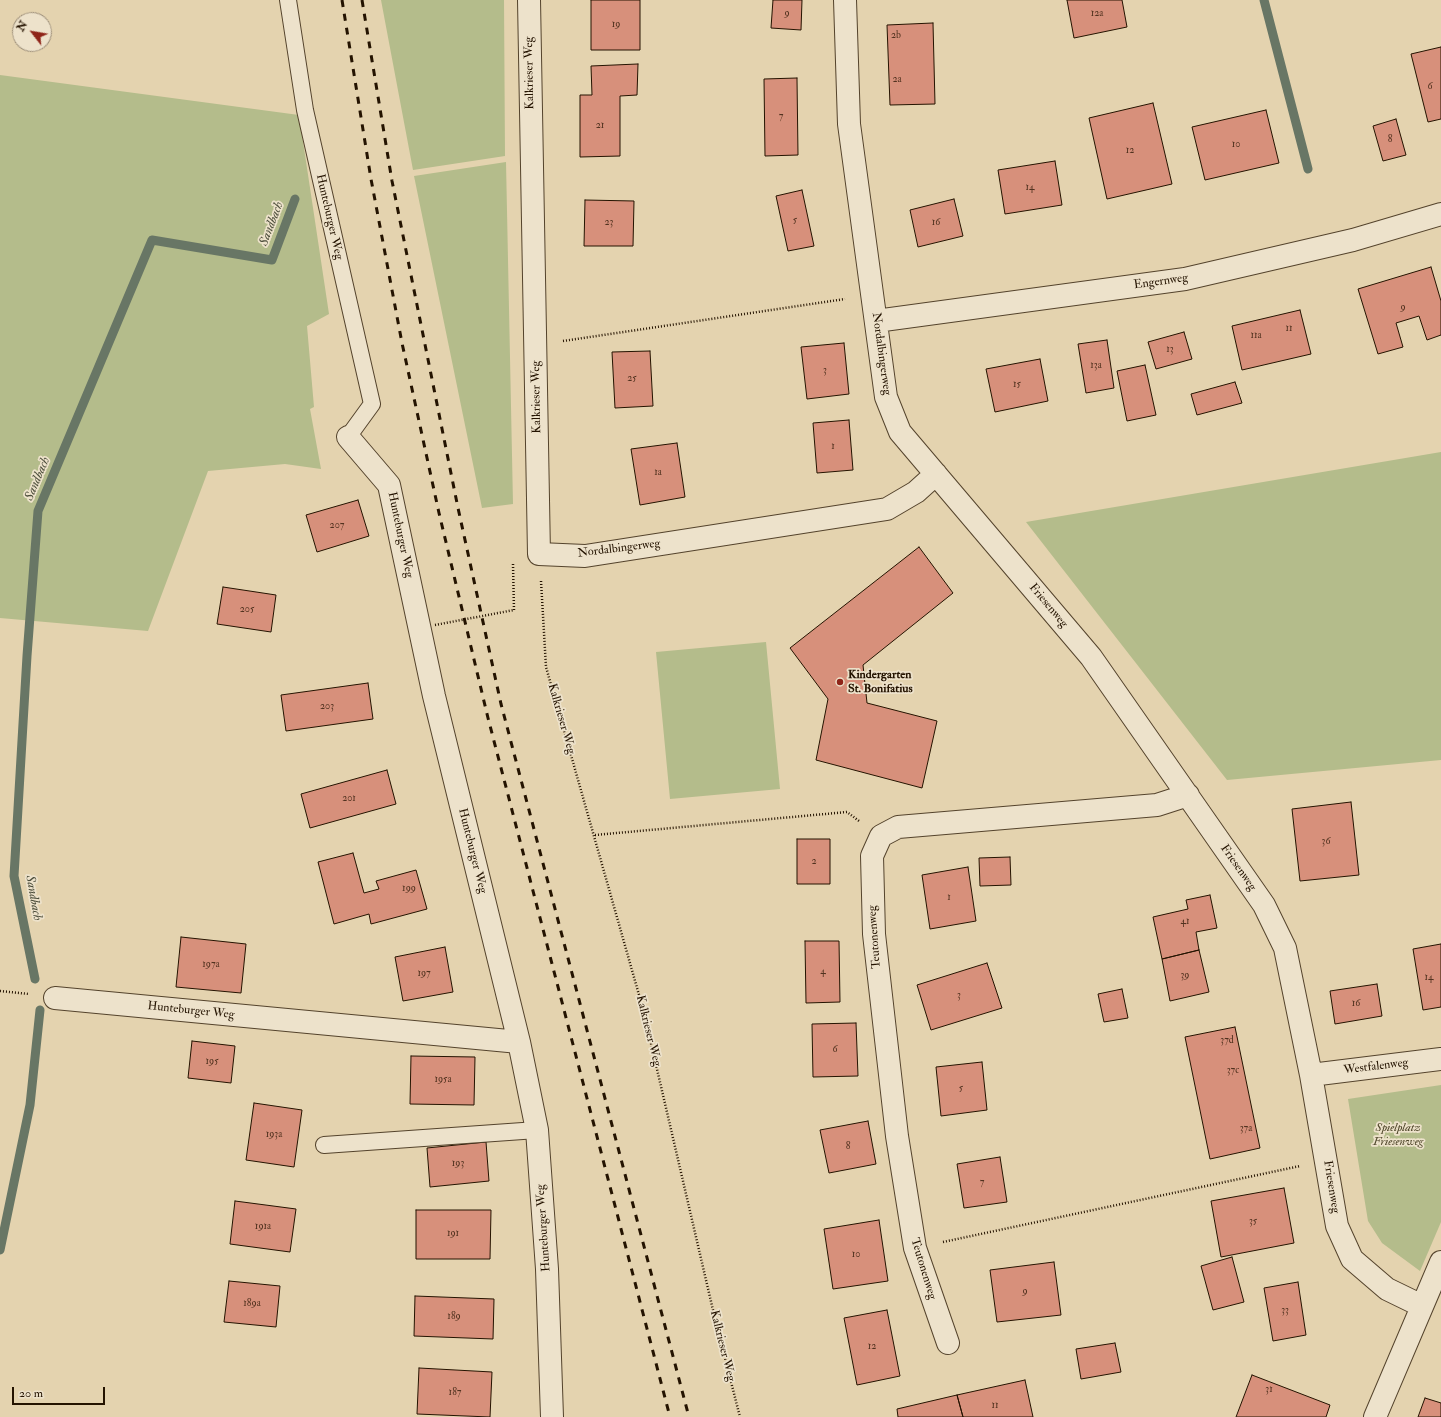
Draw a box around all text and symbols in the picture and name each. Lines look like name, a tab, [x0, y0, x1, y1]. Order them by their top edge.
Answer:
house number: 9	[784, 8, 790, 20]
house number: 12a	[1091, 8, 1103, 20]
north arrow	[12, 12, 52, 52]
text: N	[14, 19, 30, 34]
house number: 19	[612, 19, 620, 31]
house number: 2b	[891, 30, 901, 42]
street label: Kalkrieser Weg	[522, 36, 538, 110]
house number: 2a	[892, 74, 902, 86]
house number: 6	[1427, 81, 1433, 93]
house number: 7	[779, 111, 783, 123]
house number: 21	[596, 120, 604, 132]
house number: 8	[1388, 134, 1392, 146]
house number: 10	[1232, 139, 1240, 151]
house number: 12	[1126, 145, 1134, 157]
street label: Hunteburger Weg	[312, 173, 346, 261]
house number: 14	[1026, 182, 1034, 194]
water label: Sandbach	[257, 200, 287, 248]
house number: 5	[793, 215, 797, 227]
house number: 23	[605, 217, 613, 229]
house number: 16	[932, 217, 940, 229]
street label: Engernweg	[1133, 271, 1189, 293]
house number: 9	[1400, 302, 1406, 314]
street label: Nordalbingerweg	[868, 312, 894, 396]
house number: 11	[1285, 323, 1293, 335]
house number: 11a	[1250, 330, 1262, 342]
house number: 13	[1166, 344, 1174, 356]
street label: Kalkrieser Weg	[529, 360, 545, 434]
house number: 13a	[1090, 360, 1102, 372]
house number: 3	[823, 365, 827, 377]
house number: 25	[627, 373, 637, 385]
house number: 15	[1013, 379, 1021, 391]
house number: 1	[831, 441, 835, 453]
water label: Sandbach	[22, 455, 54, 503]
house number: 1a	[654, 467, 662, 479]
street label: Hunteburger Weg	[384, 491, 416, 579]
house number: 207	[330, 520, 344, 532]
street label: Nordalbingerweg	[577, 537, 661, 561]
street label: Friesenweg	[1025, 581, 1071, 631]
house number: 205	[240, 604, 254, 616]
place label: Kindergarten St. Bonifatius	[848, 668, 913, 696]
marker: Kindergarten St. Bonifatius	[835, 677, 845, 687]
street label: Kalkrieser Weg	[544, 682, 578, 756]
house number: 203	[320, 701, 334, 713]
house number: 201	[342, 793, 356, 805]
street label: Hunteburger Weg	[454, 807, 490, 895]
house number: 36	[1322, 836, 1330, 848]
street label: Friesenweg	[1217, 842, 1259, 894]
house number: 2	[811, 856, 817, 868]
water label: Sandbach	[21, 874, 45, 922]
house number: 199	[402, 883, 416, 895]
house number: 1	[947, 892, 951, 904]
street label: Teutonenweg	[866, 905, 884, 969]
house number: 41	[1181, 916, 1189, 928]
house number: 197a	[202, 959, 220, 971]
house number: 4	[820, 966, 826, 978]
house number: 197	[417, 968, 431, 980]
house number: 39	[1181, 970, 1189, 982]
house number: 14	[1425, 972, 1433, 984]
house number: 3	[957, 990, 961, 1002]
street label: Kalkrieser Weg	[632, 994, 664, 1068]
house number: 16	[1352, 998, 1360, 1010]
street label: Hunteburger Weg	[147, 999, 235, 1023]
house number: 37d	[1220, 1035, 1234, 1047]
house number: 6	[832, 1044, 838, 1056]
house number: 195	[205, 1056, 219, 1068]
street label: Westfalenweg	[1343, 1056, 1409, 1078]
house number: 37c	[1227, 1065, 1239, 1077]
house number: 195a	[434, 1074, 452, 1086]
house number: 5	[959, 1083, 963, 1095]
park label: Spielplatz Friesenweg	[1373, 1121, 1423, 1149]
house number: 37a	[1240, 1123, 1252, 1135]
house number: 193a	[266, 1129, 282, 1141]
house number: 8	[846, 1141, 850, 1153]
house number: 193	[452, 1158, 464, 1170]
street label: Friesenweg	[1320, 1160, 1342, 1214]
house number: 7	[980, 1177, 984, 1189]
street label: Hunteburger Weg	[534, 1184, 554, 1272]
house number: 35	[1249, 1216, 1257, 1228]
house number: 191a	[255, 1221, 271, 1233]
house number: 191	[447, 1228, 459, 1240]
street label: Teutonenweg	[907, 1236, 939, 1302]
house number: 10	[852, 1249, 860, 1261]
house number: 9	[1022, 1286, 1028, 1298]
house number: 189a	[243, 1298, 261, 1310]
house number: 33	[1281, 1305, 1289, 1317]
street label: Kalkrieser Weg	[706, 1309, 738, 1383]
house number: 189	[447, 1311, 461, 1323]
house number: 12	[868, 1341, 876, 1353]
scale bar	[14, 1379, 107, 1405]
house number: 31	[1265, 1384, 1273, 1396]
text: 20 m	[19, 1386, 43, 1401]
house number: 187	[449, 1387, 461, 1399]
house number: 11	[991, 1400, 999, 1412]

